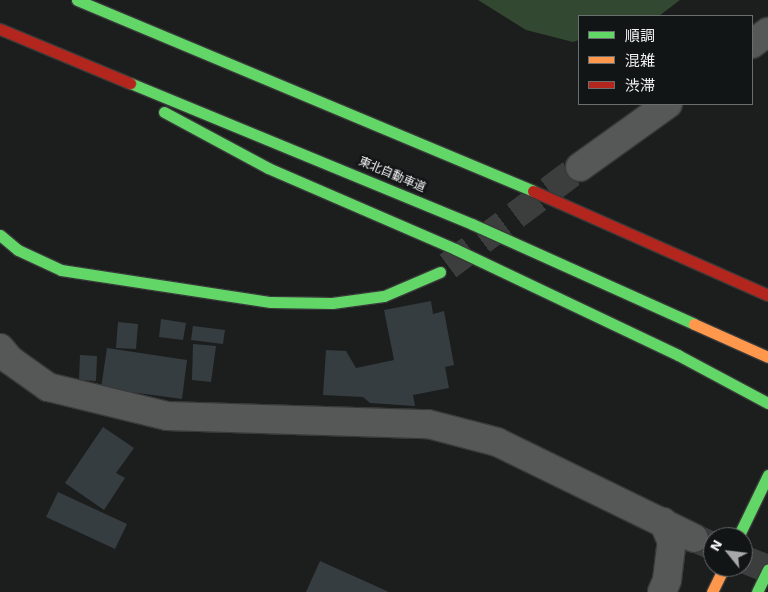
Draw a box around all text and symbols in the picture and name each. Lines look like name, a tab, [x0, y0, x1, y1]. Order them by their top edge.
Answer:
legend	[578, 15, 753, 105]
text: 順調	[625, 27, 655, 45]
text: 混雑	[625, 52, 655, 70]
text: 渋滞	[625, 77, 655, 95]
street label: 東北自動車道	[356, 154, 428, 196]
north arrow	[703, 527, 753, 577]
text: N	[706, 537, 725, 554]

